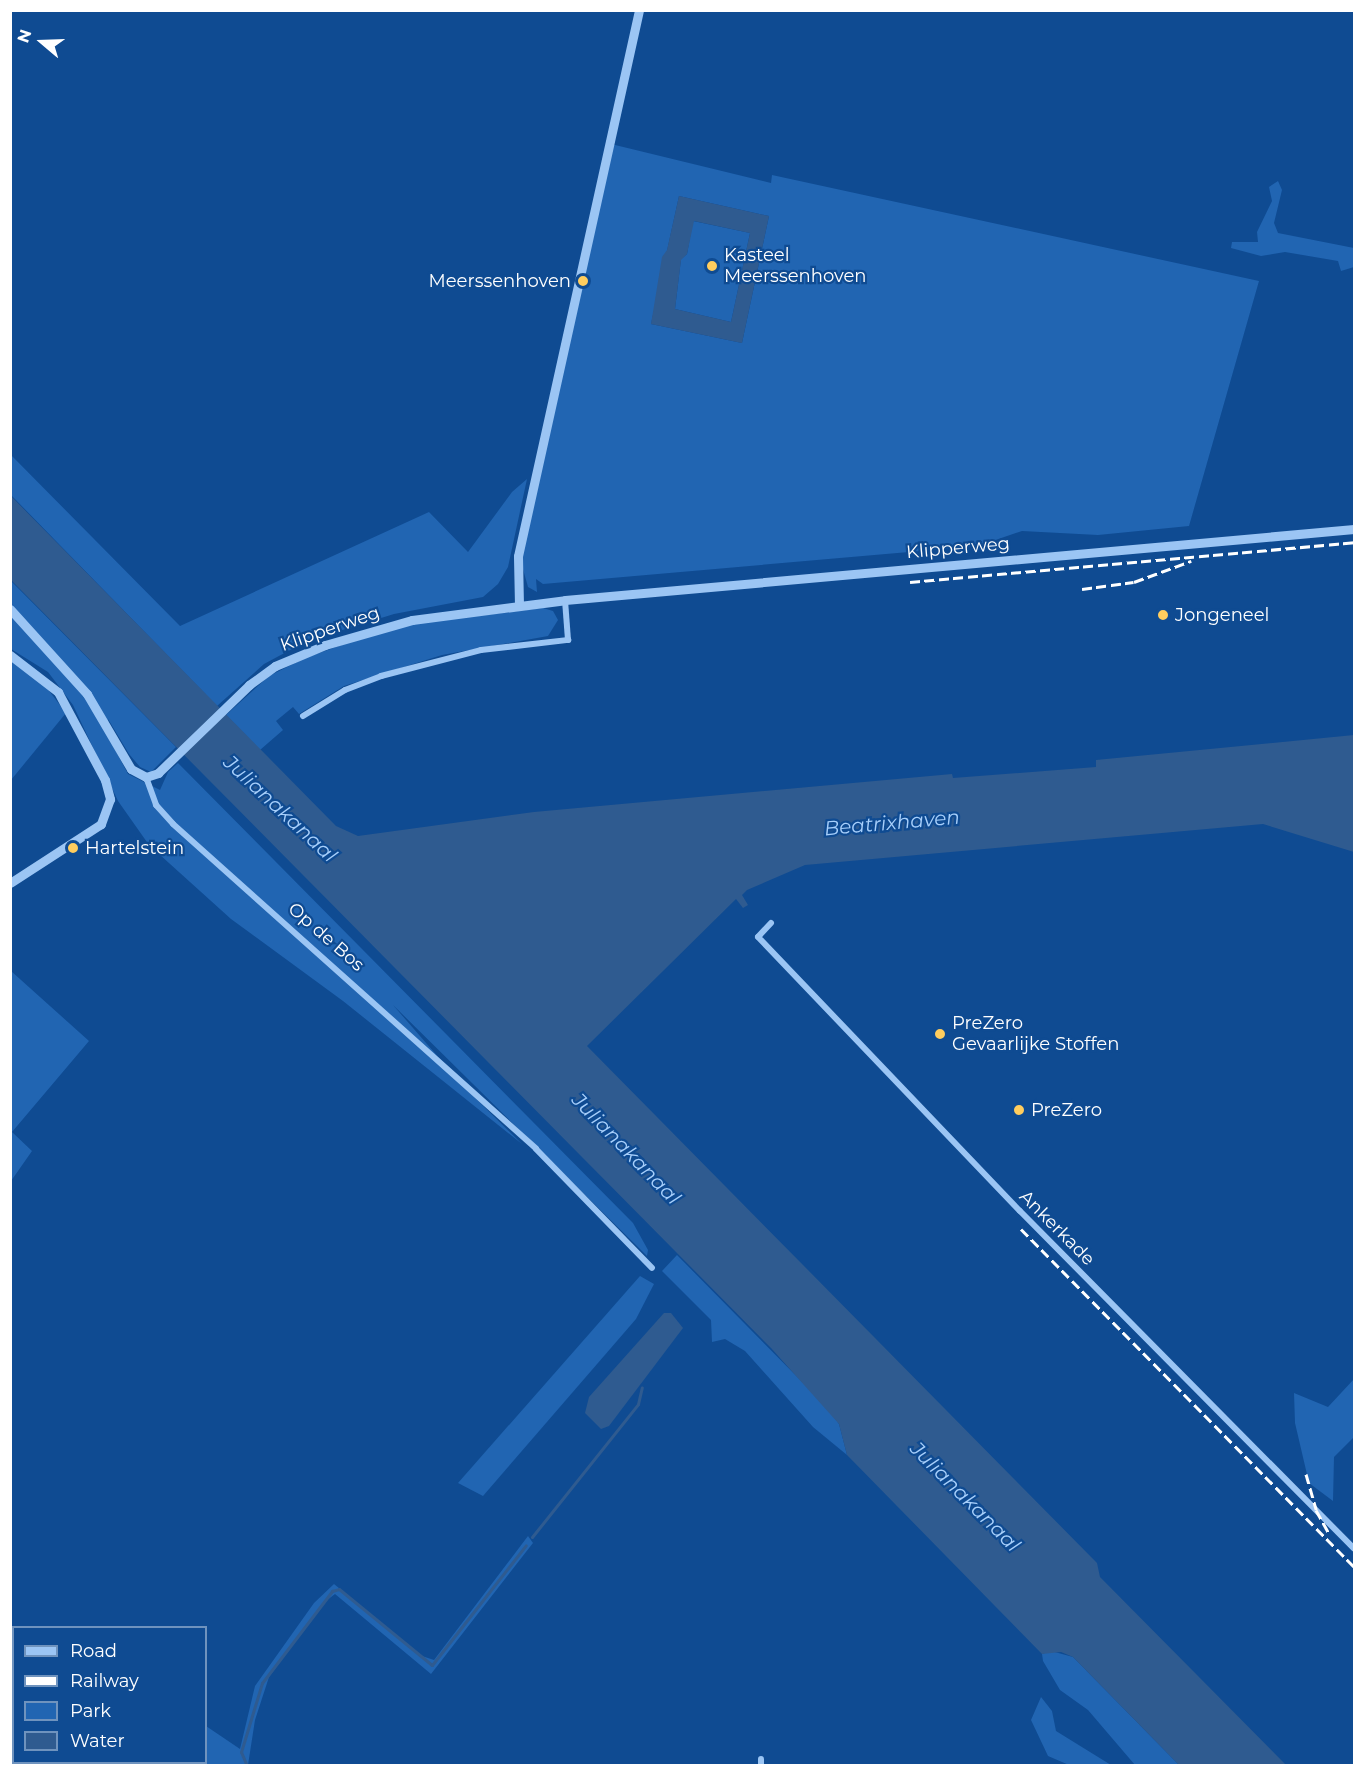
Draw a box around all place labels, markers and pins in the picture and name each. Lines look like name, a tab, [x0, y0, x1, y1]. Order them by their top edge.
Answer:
place label: Kasteel Meerssenhoven	[724, 245, 866, 288]
marker: Kasteel Meerssenhoven	[705, 259, 719, 273]
place label: Meerssenhoven	[429, 270, 571, 292]
marker: Meerssenhoven	[576, 274, 590, 288]
place label: Jongeneel	[1175, 604, 1269, 626]
marker: Jongeneel	[1156, 608, 1170, 622]
place label: Hartelstein	[85, 837, 184, 859]
marker: Hartelstein	[66, 841, 80, 855]
place label: PreZero Gevaarlijke Stoffen	[952, 1013, 1119, 1056]
marker: PreZero Gevaarlijke Stoffen	[933, 1027, 947, 1041]
place label: PreZero	[1031, 1099, 1102, 1121]
marker: PreZero	[1012, 1103, 1026, 1117]

